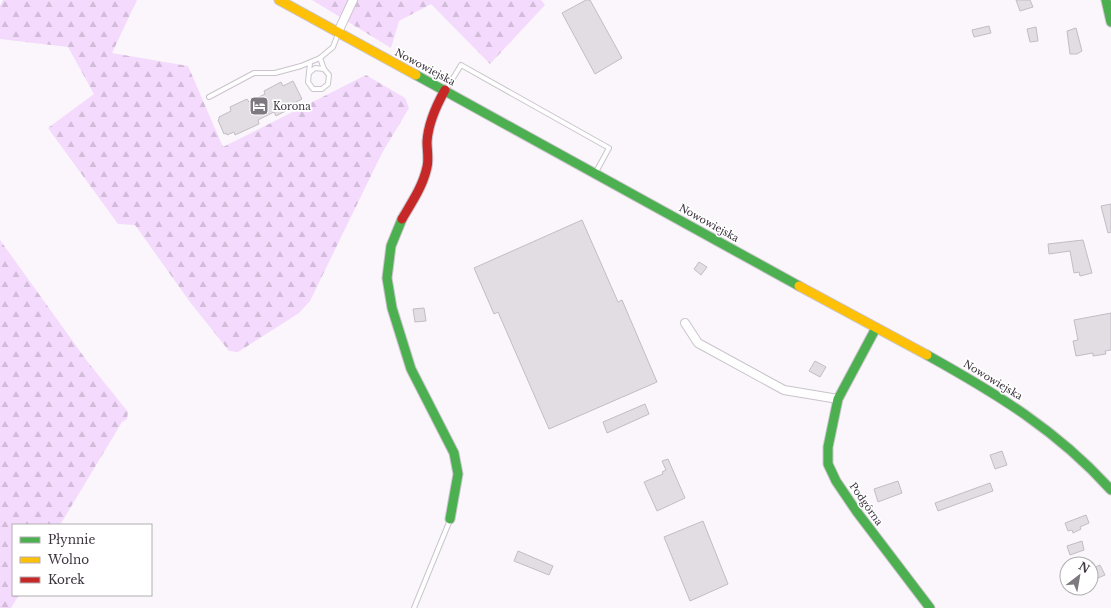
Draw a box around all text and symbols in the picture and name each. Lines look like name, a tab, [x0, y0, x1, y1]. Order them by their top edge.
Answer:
street label: Nowowiejska	[393, 46, 458, 89]
hotel icon: Korona	[248, 95, 270, 117]
place label: Korona	[273, 100, 311, 113]
street label: Nowowiejska	[677, 201, 742, 245]
street label: Nowowiejska	[961, 357, 1025, 403]
street label: Podgórna	[846, 480, 886, 528]
legend	[12, 524, 152, 596]
text: Płynnie	[48, 532, 95, 547]
text: Wolno	[47, 552, 89, 567]
north arrow	[1059, 556, 1099, 596]
text: N	[1076, 559, 1093, 576]
text: Korek	[48, 572, 85, 587]

